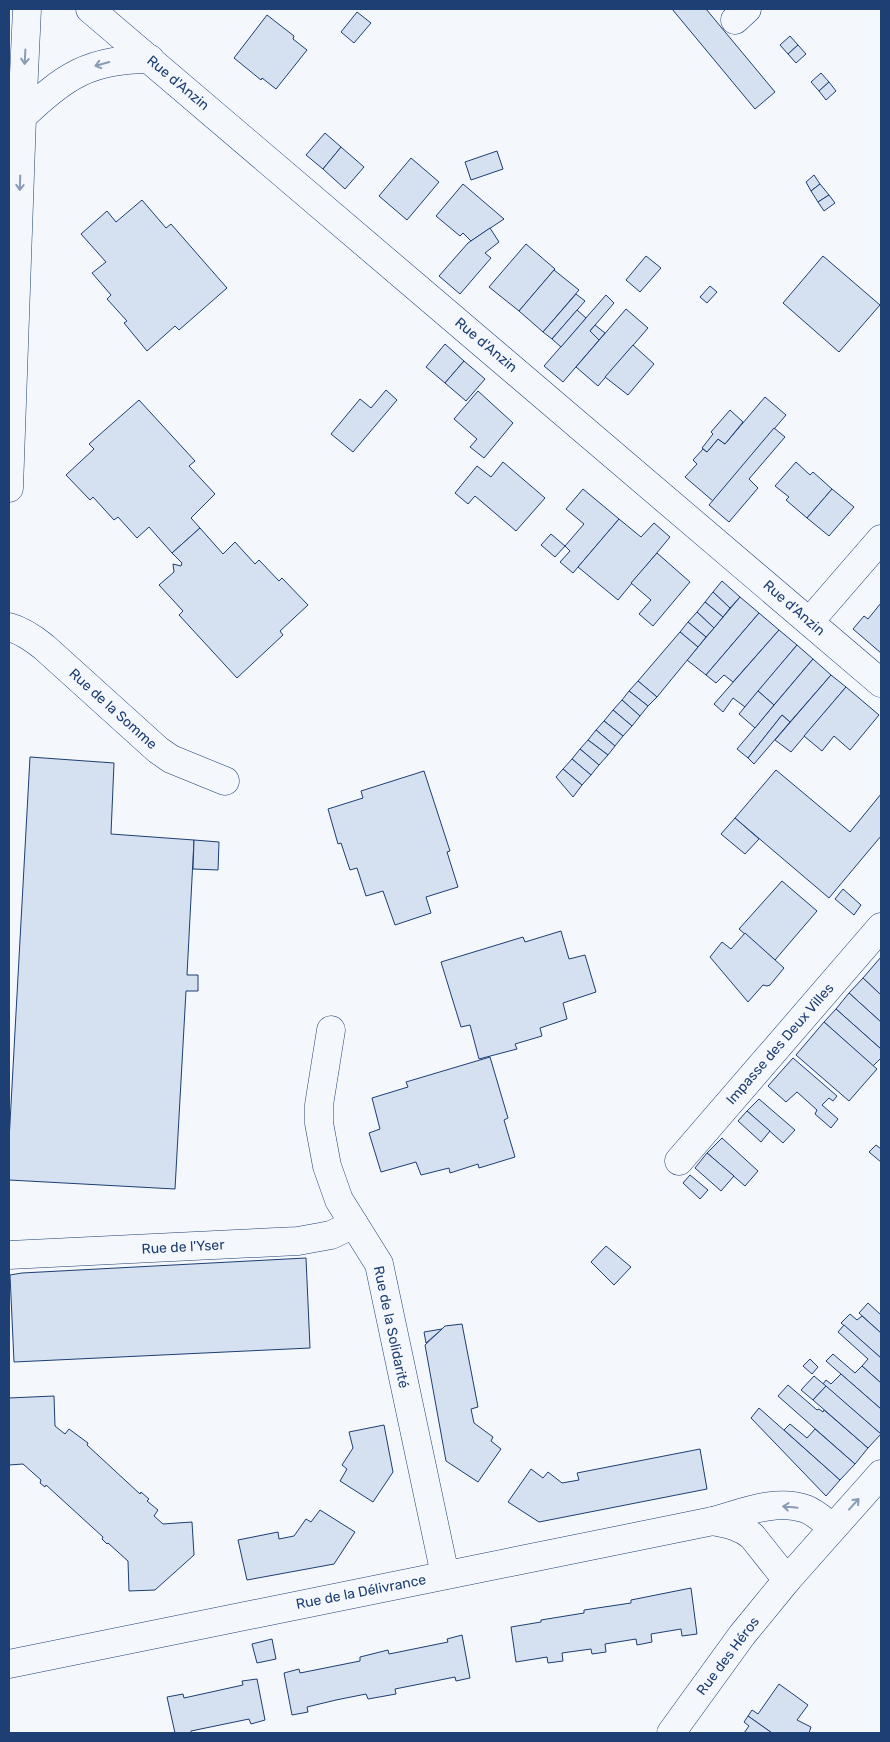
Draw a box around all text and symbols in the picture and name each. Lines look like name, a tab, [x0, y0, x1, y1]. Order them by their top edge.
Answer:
one-way arrow	[21, 49, 30, 65]
street label: Rue d'Anzin	[143, 52, 213, 114]
one-way arrow	[94, 60, 110, 69]
one-way arrow	[15, 174, 25, 190]
street label: Rue d'Anzin	[451, 314, 521, 376]
street label: Rue d'Anzin	[760, 577, 828, 639]
street label: Rue de la Somme	[66, 665, 161, 753]
street label: Impasse des Deux Villes	[723, 980, 837, 1108]
street label: Rue de l'Yser	[141, 1236, 226, 1258]
street label: Rue de la Solidarité	[370, 1264, 412, 1390]
one-way arrow	[848, 1498, 860, 1511]
one-way arrow	[782, 1502, 798, 1511]
street label: Rue de la Délivrance	[295, 1571, 428, 1613]
street label: Rue des Héros	[693, 1613, 763, 1699]

